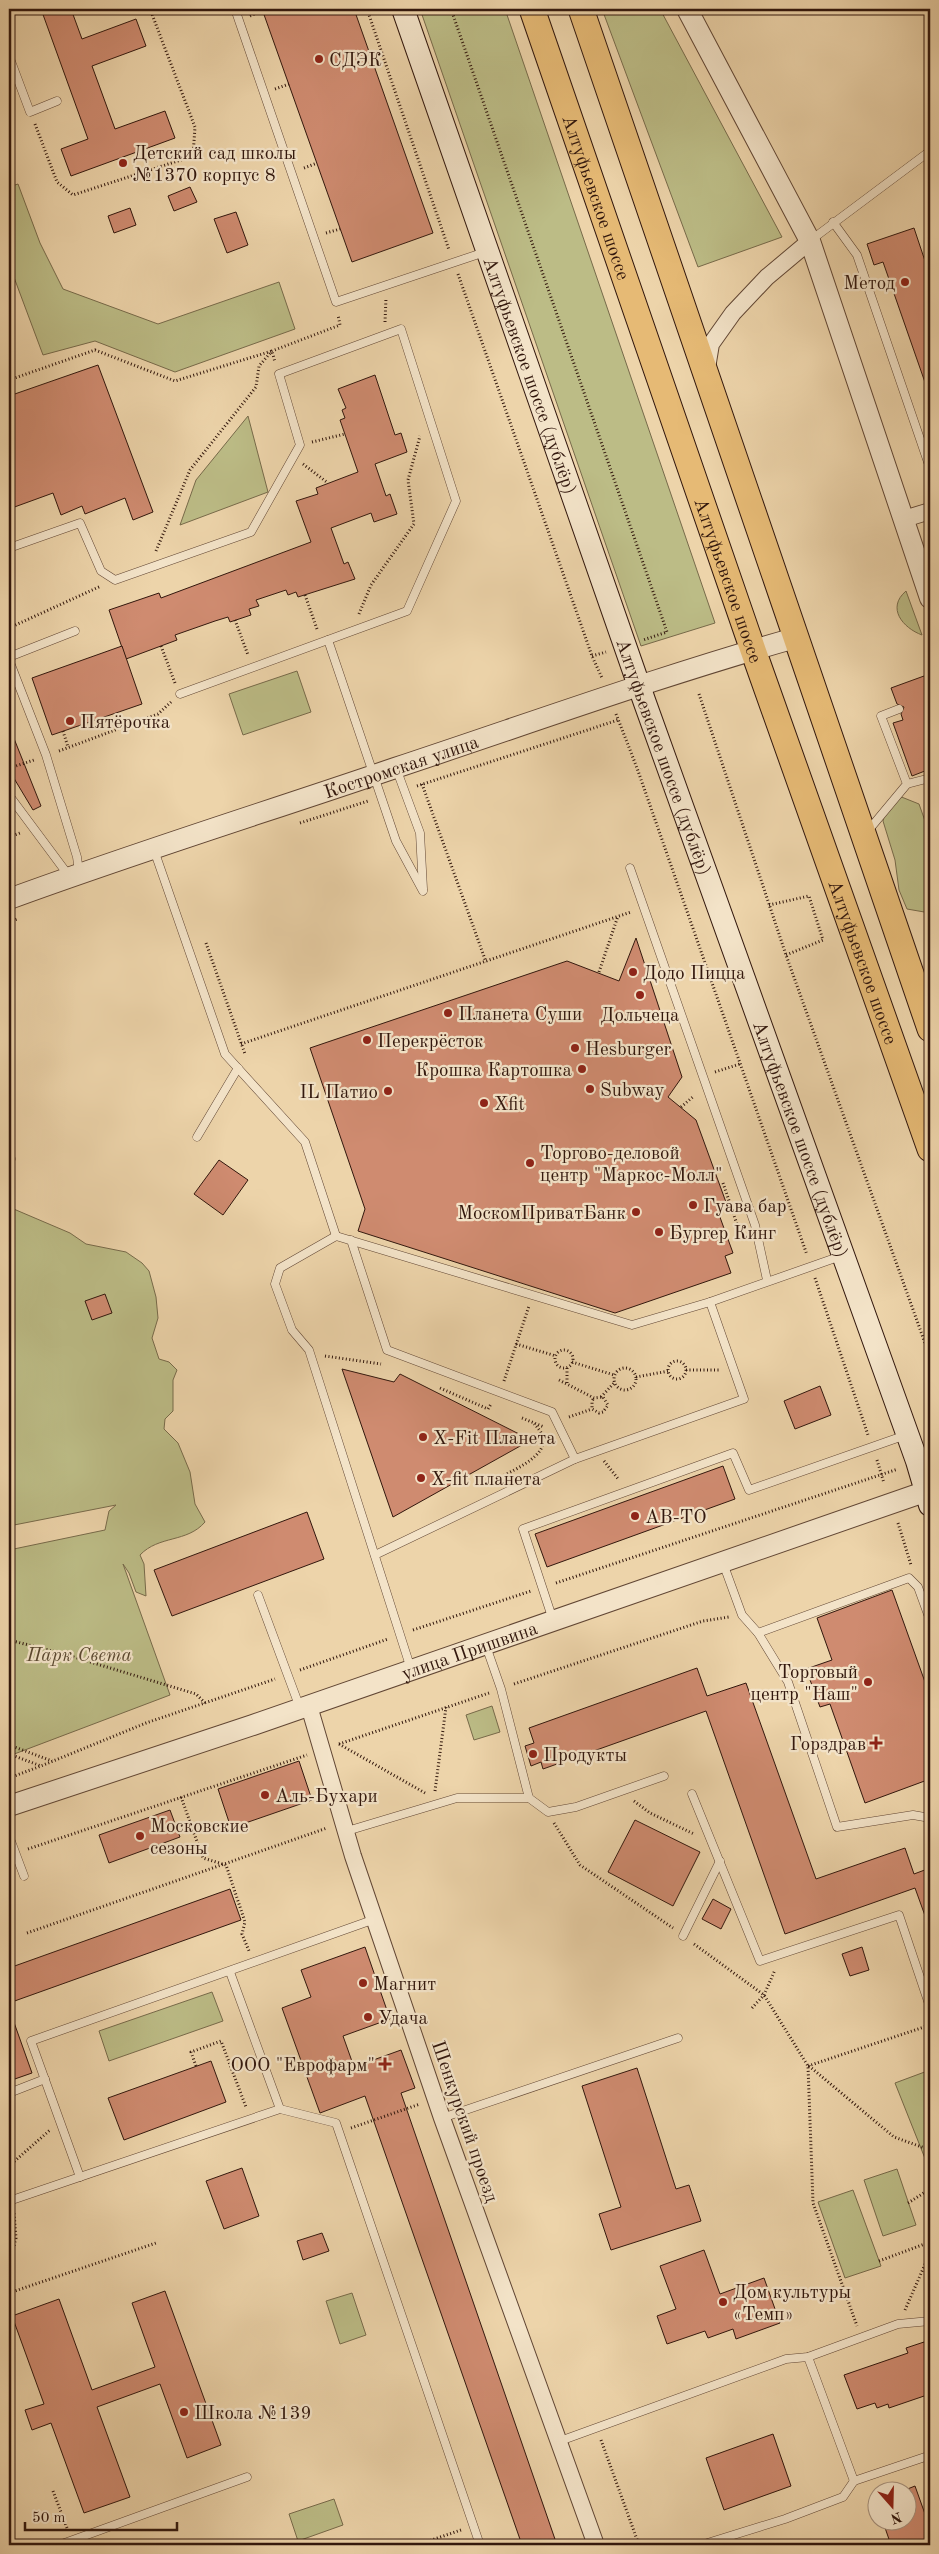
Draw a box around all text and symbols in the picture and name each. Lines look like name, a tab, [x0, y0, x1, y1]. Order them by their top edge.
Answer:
place label: СДЭК	[329, 52, 382, 71]
marker: СДЭК	[313, 53, 325, 65]
street label: Алтуфьевское шоссе	[557, 113, 632, 283]
place label: Детский сад школы №1370 корпус 8	[133, 145, 296, 186]
marker: Детский сад школы №1370 корпус 8	[117, 157, 129, 169]
street label: Алтуфьевское шоссе (дублёр)	[478, 255, 579, 497]
place label: Метод	[843, 275, 896, 294]
marker: Метод	[899, 276, 911, 288]
street label: Алтуфьевское шоссе	[689, 496, 764, 666]
street label: Алтуфьевское шоссе (дублёр)	[611, 637, 714, 878]
place label: Пятёрочка	[80, 714, 171, 733]
marker: Пятёрочка	[64, 715, 76, 727]
street label: Костромская улица	[322, 733, 482, 803]
street label: Алтуфьевское шоссе	[823, 878, 899, 1048]
place label: Додо Пицца	[643, 965, 746, 984]
marker: Додо Пицца	[627, 966, 639, 978]
marker: Дольчеца	[634, 989, 646, 1001]
place label: Планета Суши	[458, 1006, 582, 1025]
marker: Планета Суши	[442, 1007, 454, 1019]
place label: Дольчеца	[601, 1007, 680, 1026]
street label: Алтуфьевское шоссе (дублёр)	[748, 1019, 851, 1260]
place label: Перекрёсток	[377, 1033, 484, 1052]
marker: Перекрёсток	[361, 1034, 373, 1046]
place label: Hesburger	[585, 1041, 672, 1060]
marker: Hesburger	[569, 1042, 581, 1054]
place label: Крошка Картошка	[415, 1062, 573, 1081]
marker: Крошка Картошка	[576, 1063, 588, 1075]
place label: Subway	[600, 1082, 665, 1101]
marker: Subway	[584, 1083, 596, 1095]
place label: IL Патио	[299, 1084, 378, 1103]
marker: IL Патио	[382, 1085, 394, 1097]
place label: Xfit	[494, 1096, 525, 1115]
marker: Xfit	[478, 1097, 490, 1109]
place label: Торгово-деловой центр "Маркос-Молл"	[540, 1145, 723, 1186]
marker: Торгово-деловой центр "Маркос-Молл"	[524, 1157, 536, 1169]
place label: Гуава бар	[703, 1198, 787, 1217]
marker: Гуава бар	[687, 1199, 699, 1211]
place label: МоскомПриватБанк	[457, 1205, 626, 1224]
marker: МоскомПриватБанк	[630, 1206, 642, 1218]
place label: Бургер Кинг	[669, 1225, 776, 1244]
marker: Бургер Кинг	[653, 1226, 665, 1238]
place label: X-Fit Планета	[433, 1430, 556, 1449]
marker: X-Fit Планета	[417, 1431, 429, 1443]
place label: X-fit планета	[431, 1471, 542, 1490]
marker: X-fit планета	[415, 1472, 427, 1484]
place label: АВ-ТО	[645, 1509, 707, 1528]
marker: АВ-ТО	[629, 1510, 641, 1522]
street label: улица Пришвина	[400, 1620, 541, 1685]
park label: Парк Света	[25, 1647, 132, 1666]
place label: Торговый центр "Наш"	[750, 1664, 858, 1705]
marker: Торговый центр "Наш"	[862, 1676, 874, 1688]
place label: Горздрав	[790, 1736, 866, 1755]
marker: Горздрав	[870, 1737, 882, 1749]
place label: Продукты	[543, 1747, 627, 1766]
marker: Продукты	[527, 1748, 539, 1760]
place label: Аль-Бухари	[275, 1788, 378, 1807]
marker: Аль-Бухари	[259, 1789, 271, 1801]
place label: Московские сезоны	[150, 1818, 249, 1859]
marker: Московские сезоны	[134, 1830, 146, 1842]
place label: Магнит	[373, 1976, 436, 1995]
marker: Магнит	[357, 1977, 369, 1989]
place label: Удача	[378, 2010, 428, 2029]
marker: Удача	[362, 2011, 374, 2023]
street label: Шенкурский проезд	[427, 2039, 500, 2205]
place label: ООО "Еврофарм"	[231, 2057, 375, 2076]
marker: ООО "Еврофарм"	[379, 2058, 391, 2070]
place label: Дом культуры «Темп»	[733, 2284, 851, 2325]
marker: Дом культуры «Темп»	[717, 2296, 729, 2308]
place label: Школа №139	[194, 2405, 312, 2424]
marker: Школа №139	[178, 2406, 190, 2418]
north arrow	[866, 2482, 916, 2532]
scale bar	[25, 2499, 178, 2531]
text: N	[888, 2509, 904, 2526]
text: 50 m	[32, 2511, 66, 2526]

